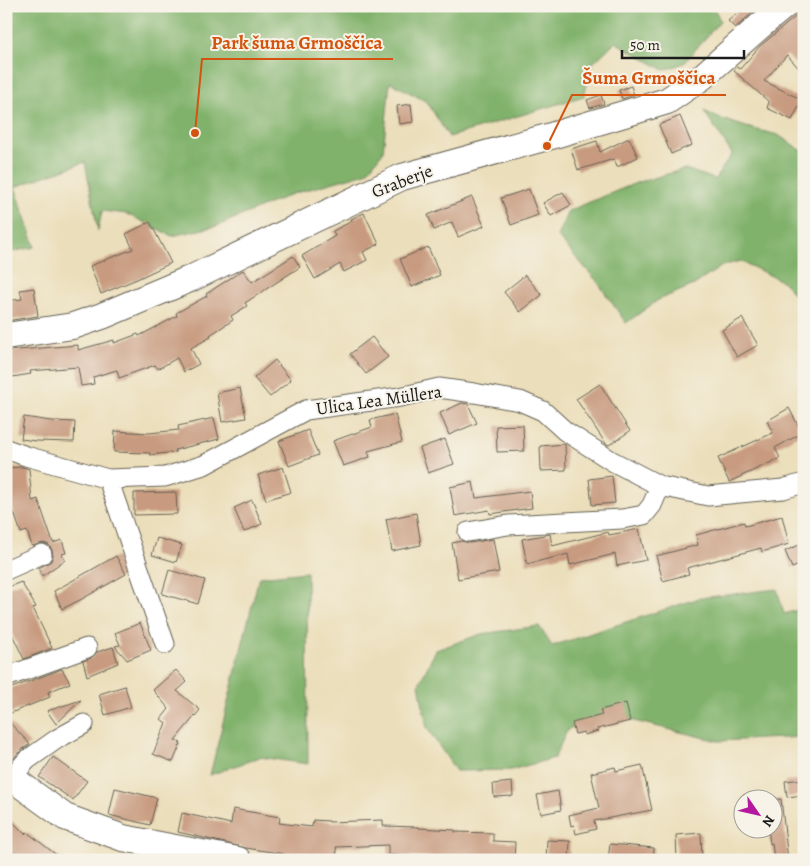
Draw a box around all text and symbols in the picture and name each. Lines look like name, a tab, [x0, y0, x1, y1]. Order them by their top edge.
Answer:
callout: Park šuma Grmoščica	[202, 25, 393, 59]
scale bar	[622, 28, 745, 60]
text: Park šuma Grmoščica	[211, 30, 383, 56]
text: 50 m	[630, 35, 660, 55]
callout: Šuma Grmoščica	[572, 61, 726, 95]
text: Šuma Grmoščica	[582, 65, 716, 91]
street label: Graberje	[368, 158, 436, 204]
street label: Ulica Lea Müllera	[315, 379, 444, 421]
north arrow	[732, 788, 782, 838]
text: N	[758, 811, 779, 831]

